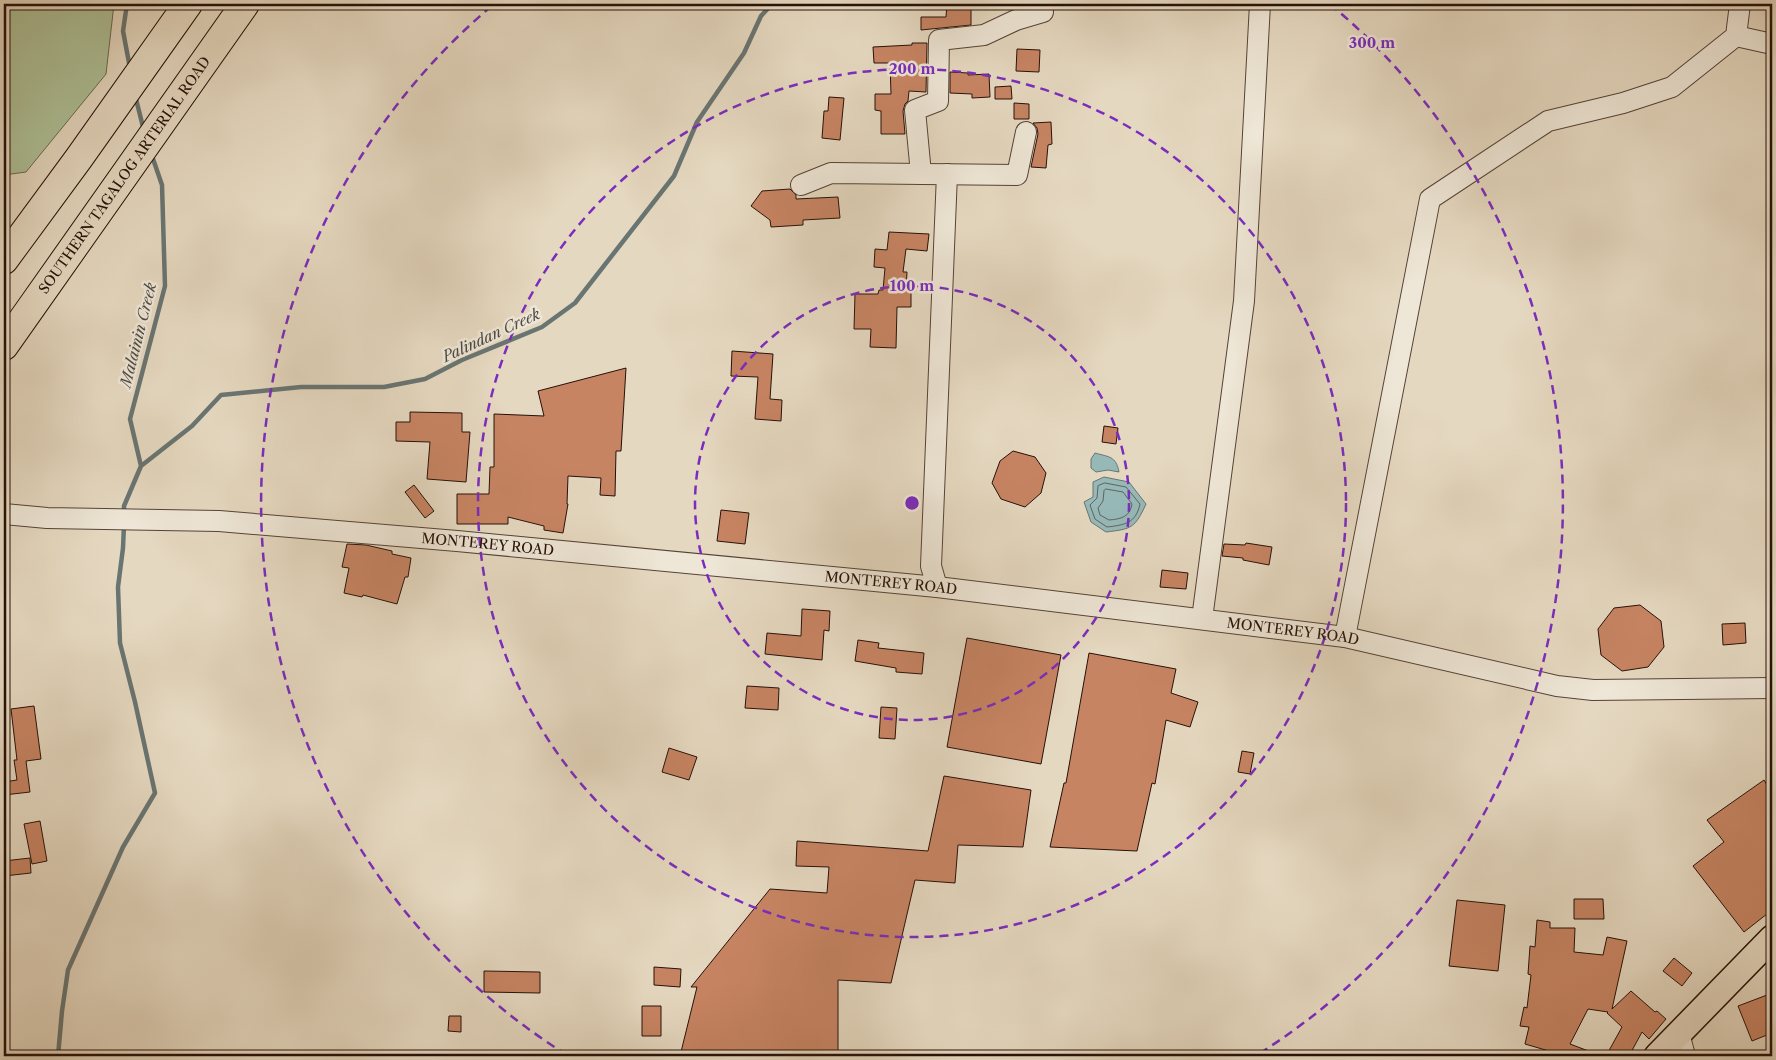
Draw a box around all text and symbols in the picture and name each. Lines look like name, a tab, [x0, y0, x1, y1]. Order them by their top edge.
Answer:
text: 300 m	[1349, 33, 1395, 52]
street label: SOUTHERN TAGALOG ARTERIAL ROAD	[35, 53, 214, 297]
text: 200 m	[889, 59, 935, 78]
text: 100 m	[890, 276, 934, 295]
water label: Malainin Creek	[115, 280, 160, 391]
water label: Palindan Creek	[438, 304, 543, 366]
centre of rings	[903, 494, 921, 512]
street label: MONTEREY ROAD	[421, 529, 555, 559]
street label: MONTEREY ROAD	[824, 567, 958, 598]
street label: MONTEREY ROAD	[1226, 614, 1361, 649]

